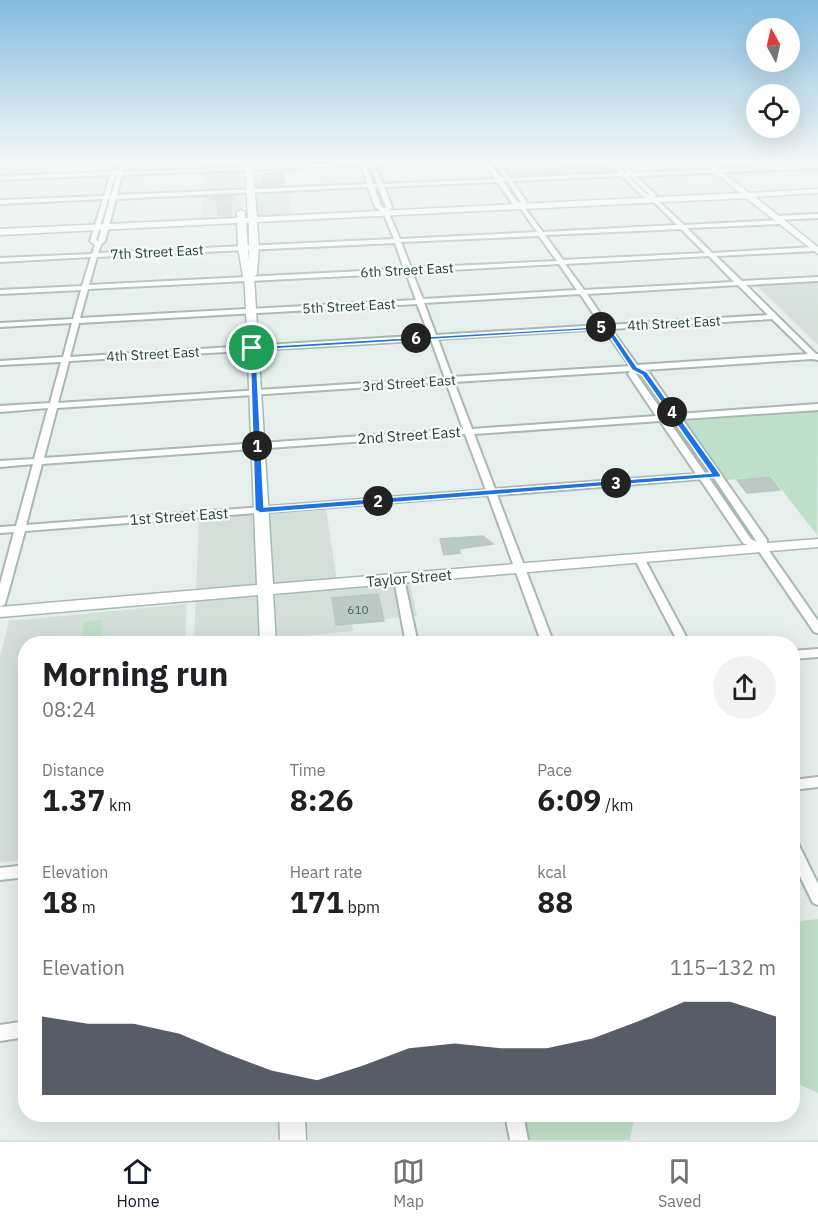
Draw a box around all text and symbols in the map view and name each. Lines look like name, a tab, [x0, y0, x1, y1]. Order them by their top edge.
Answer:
north arrow	[746, 18, 800, 72]
map controls	[746, 18, 800, 138]
button: locate	[746, 84, 800, 138]
street label: 7th Street East	[110, 241, 204, 263]
street label: 6th Street East	[360, 259, 454, 281]
street label: 5th Street East	[302, 295, 396, 317]
pin: 5	[586, 312, 616, 342]
street label: 4th Street East	[627, 312, 721, 334]
text: 5	[596, 317, 606, 337]
pin	[226, 322, 277, 373]
pin: 6	[401, 323, 431, 353]
text: 6	[411, 328, 421, 348]
icon: arrive	[235, 331, 268, 364]
street label: 4th Street East	[106, 343, 200, 365]
street label: 3rd Street East	[362, 371, 457, 395]
pin: 4	[657, 397, 687, 427]
text: 4	[667, 402, 677, 422]
street label: 2nd Street East	[357, 422, 461, 448]
pin: 1	[242, 431, 272, 461]
text: 1	[252, 436, 262, 456]
pin: 3	[601, 468, 631, 498]
text: 3	[611, 473, 621, 493]
pin: 2	[363, 486, 393, 516]
text: 2	[373, 491, 383, 511]
street label: 1st Street East	[129, 503, 229, 529]
street label: Taylor Street	[366, 565, 452, 591]
house number: 610	[347, 602, 369, 617]
text: Morning run	[42, 652, 228, 695]
button: share	[713, 656, 776, 719]
text: 08:24	[42, 696, 96, 723]
text: Distance	[42, 760, 104, 780]
text: Time	[290, 760, 326, 780]
text: Pace	[537, 760, 572, 780]
text: 1.37	[42, 780, 105, 819]
text: 8:26	[290, 780, 354, 819]
text: 6:09	[537, 780, 601, 819]
text: km	[105, 795, 132, 815]
text: /km	[601, 795, 634, 815]
text: Elevation	[42, 862, 108, 882]
text: Heart rate	[290, 862, 362, 882]
text: kcal	[537, 862, 566, 882]
text: 18	[42, 882, 78, 921]
text: 171	[290, 882, 344, 921]
text: 88	[537, 882, 573, 921]
text: m	[78, 897, 96, 917]
text: bpm	[344, 897, 380, 917]
text: Elevation	[42, 954, 125, 981]
text: 115–132 m	[670, 954, 776, 981]
tab: Home	[116, 1155, 159, 1211]
tab: Map	[392, 1155, 425, 1211]
tab: Saved	[658, 1155, 702, 1211]

